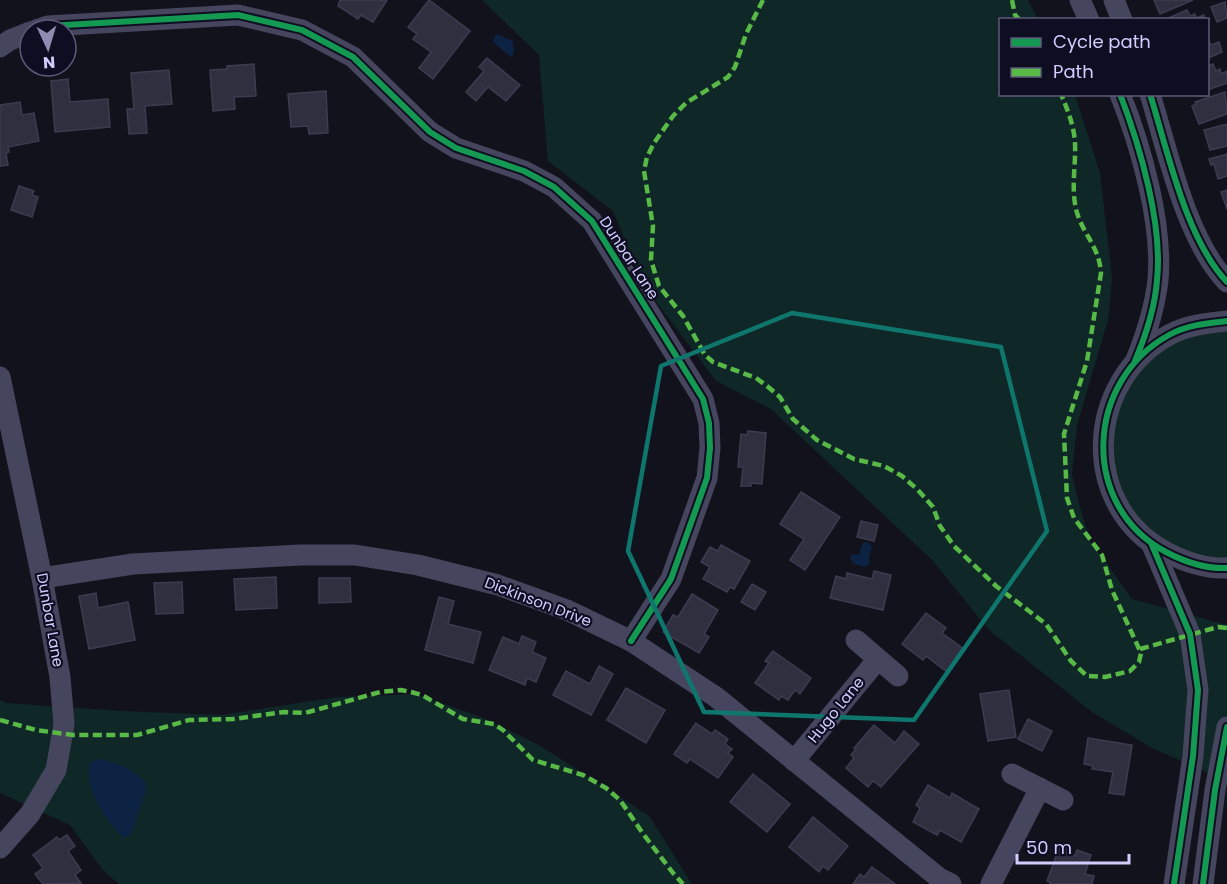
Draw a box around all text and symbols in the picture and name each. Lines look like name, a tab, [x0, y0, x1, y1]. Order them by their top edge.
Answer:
north arrow	[18, 18, 78, 78]
legend	[999, 18, 1209, 96]
text: Cycle path	[1053, 29, 1151, 54]
text: N	[42, 51, 56, 74]
text: Path	[1053, 59, 1094, 84]
street label: Dunbar Lane	[595, 212, 664, 303]
street label: Dunbar Lane	[32, 571, 69, 669]
street label: Dickinson Drive	[482, 571, 595, 632]
street label: Hugo Lane	[803, 672, 869, 747]
scale bar	[1017, 827, 1130, 865]
text: 50 m	[1026, 835, 1072, 860]

